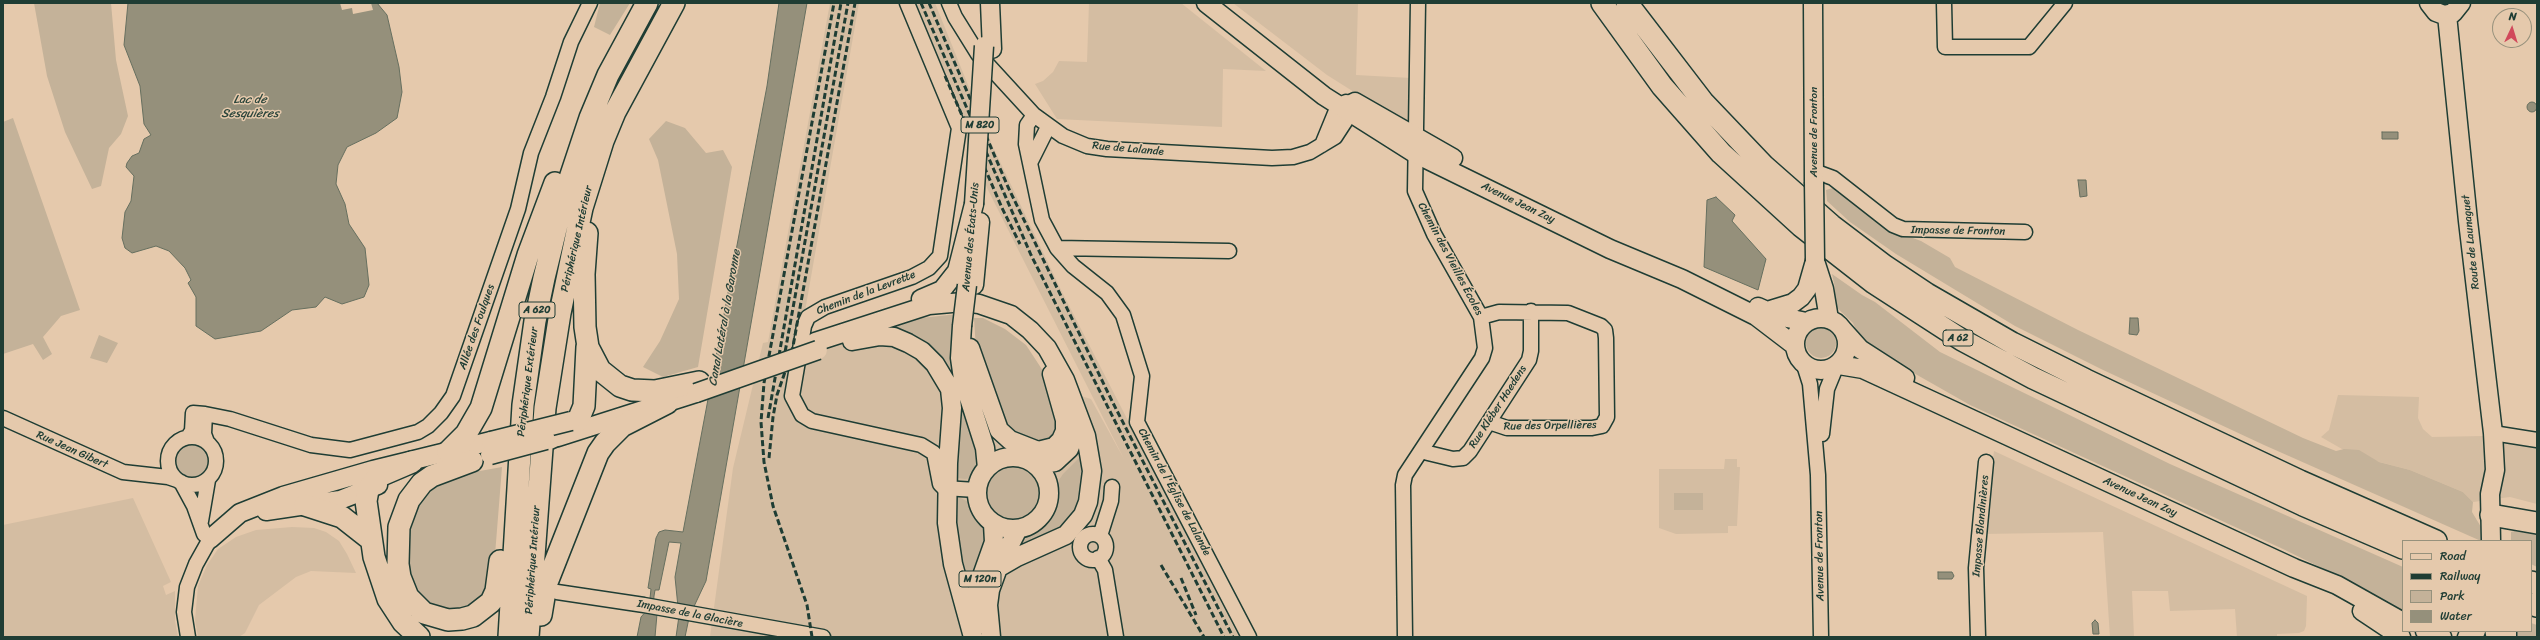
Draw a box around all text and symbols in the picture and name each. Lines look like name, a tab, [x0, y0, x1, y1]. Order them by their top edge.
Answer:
text: N	[2508, 7, 2517, 26]
north arrow	[2492, 8, 2532, 48]
street label: Avenue de Fronton	[1807, 87, 1821, 177]
water label: Lac de Sesquières	[221, 93, 279, 121]
road number: M 820	[961, 117, 999, 133]
street label: Rue de Lalande	[1092, 139, 1164, 159]
street label: Avenue Jean Zay	[1479, 179, 1557, 227]
street label: Avenue des États-Unis	[960, 182, 982, 292]
street label: Périphérique Intérieur	[558, 185, 596, 293]
street label: Route de Launaguet	[2459, 194, 2483, 290]
street label: Chemin des Vieilles Écoles	[1415, 200, 1485, 318]
street label: Impasse de Fronton	[1911, 224, 2005, 238]
water label: Canal Latéral à la Garonne	[706, 249, 744, 387]
street label: Chemin de la Levrette	[815, 268, 917, 318]
street label: Allée des Foulques	[456, 283, 498, 371]
road number: A 620	[519, 302, 555, 318]
street label: Périphérique Extérieur	[515, 327, 541, 437]
road number: A 62	[1943, 330, 1973, 346]
street label: Rue Kléber Haedens	[1466, 363, 1530, 451]
street label: Rue des Orpellières	[1503, 419, 1597, 433]
street label: Chemin de l'Église de Lalande	[1135, 426, 1213, 558]
street label: Rue Jean Gibert	[34, 428, 110, 472]
street label: Avenue Jean Zay	[2101, 474, 2179, 520]
street label: Impasse Blandinières	[1970, 475, 1992, 577]
street label: Périphérique Intérieur	[523, 505, 543, 615]
street label: Avenue de Fronton	[1813, 511, 1827, 601]
legend	[2402, 540, 2532, 632]
text: Road	[2440, 545, 2466, 567]
text: Railway	[2440, 565, 2481, 587]
road number: M 120n	[959, 571, 1001, 587]
text: Park	[2440, 585, 2465, 607]
street label: Impasse de la Glacière	[636, 597, 744, 631]
text: Water	[2440, 605, 2472, 627]

